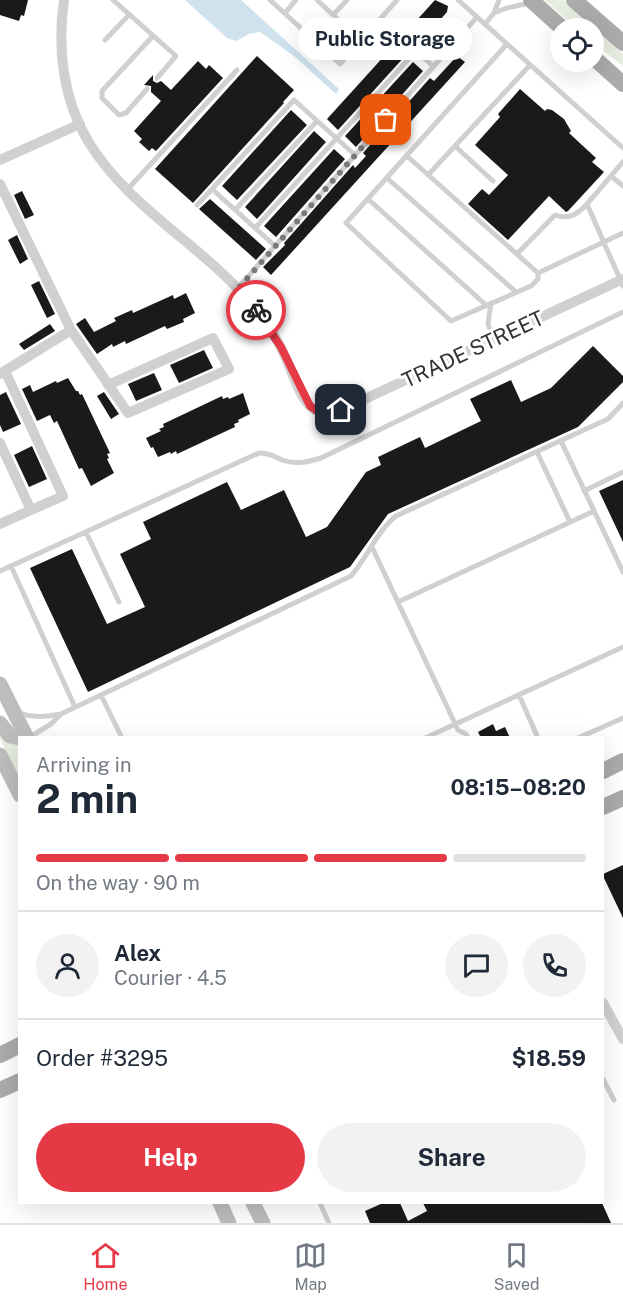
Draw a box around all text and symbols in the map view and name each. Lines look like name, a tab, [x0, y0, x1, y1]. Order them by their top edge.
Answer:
callout: Public Storage	[299, 18, 473, 60]
map controls	[550, 18, 604, 72]
button: locate	[550, 18, 604, 72]
text: Public Storage	[315, 27, 455, 51]
pin	[360, 94, 411, 145]
icon: bag	[369, 103, 402, 136]
courier	[226, 280, 286, 340]
icon: bike	[240, 294, 273, 327]
street label: TRADE STREET	[398, 305, 548, 393]
pin	[315, 384, 366, 435]
icon: home	[324, 393, 357, 426]
text: Arriving in	[36, 753, 131, 777]
text: 08:15–08:20	[451, 774, 586, 800]
text: 2 min	[36, 776, 138, 822]
text: On the way · 90 m	[36, 871, 200, 895]
button: person	[36, 934, 99, 997]
button: chat	[445, 934, 508, 997]
button: phone	[523, 934, 586, 997]
text: Alex	[114, 940, 161, 966]
text: Courier · 4.5	[114, 966, 227, 990]
text: Order #3295	[36, 1045, 168, 1071]
text: $18.59	[512, 1045, 586, 1071]
button: Help	[36, 1123, 305, 1192]
button: Share	[317, 1123, 586, 1192]
tab: Home	[83, 1239, 127, 1294]
tab: Map	[294, 1239, 327, 1294]
tab: Saved	[494, 1239, 540, 1294]

